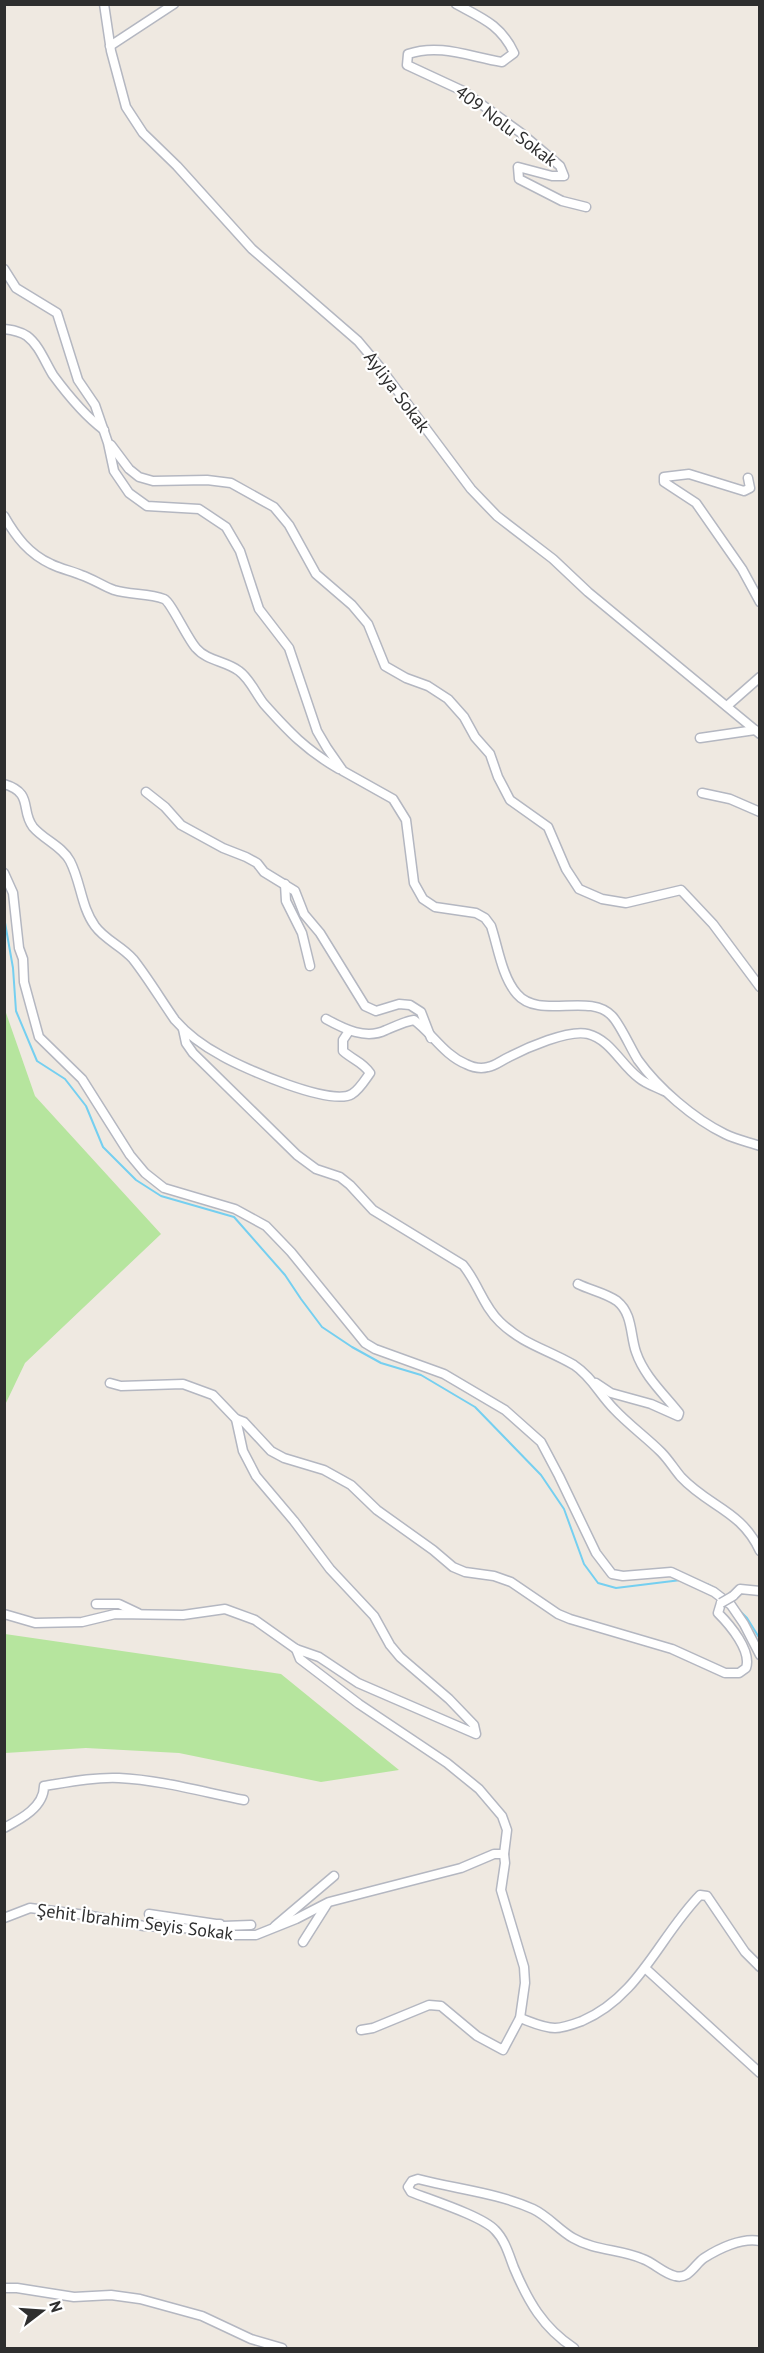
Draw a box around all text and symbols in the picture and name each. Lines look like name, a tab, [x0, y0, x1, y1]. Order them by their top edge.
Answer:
street label: 409 Nolu Sokak	[451, 80, 562, 171]
street label: Ayliya Sokak	[359, 346, 436, 437]
street label: Şehit İbrahim Seyis Sokak	[36, 1898, 235, 1945]
north arrow	[12, 2281, 72, 2341]
text: N	[45, 2299, 67, 2315]

